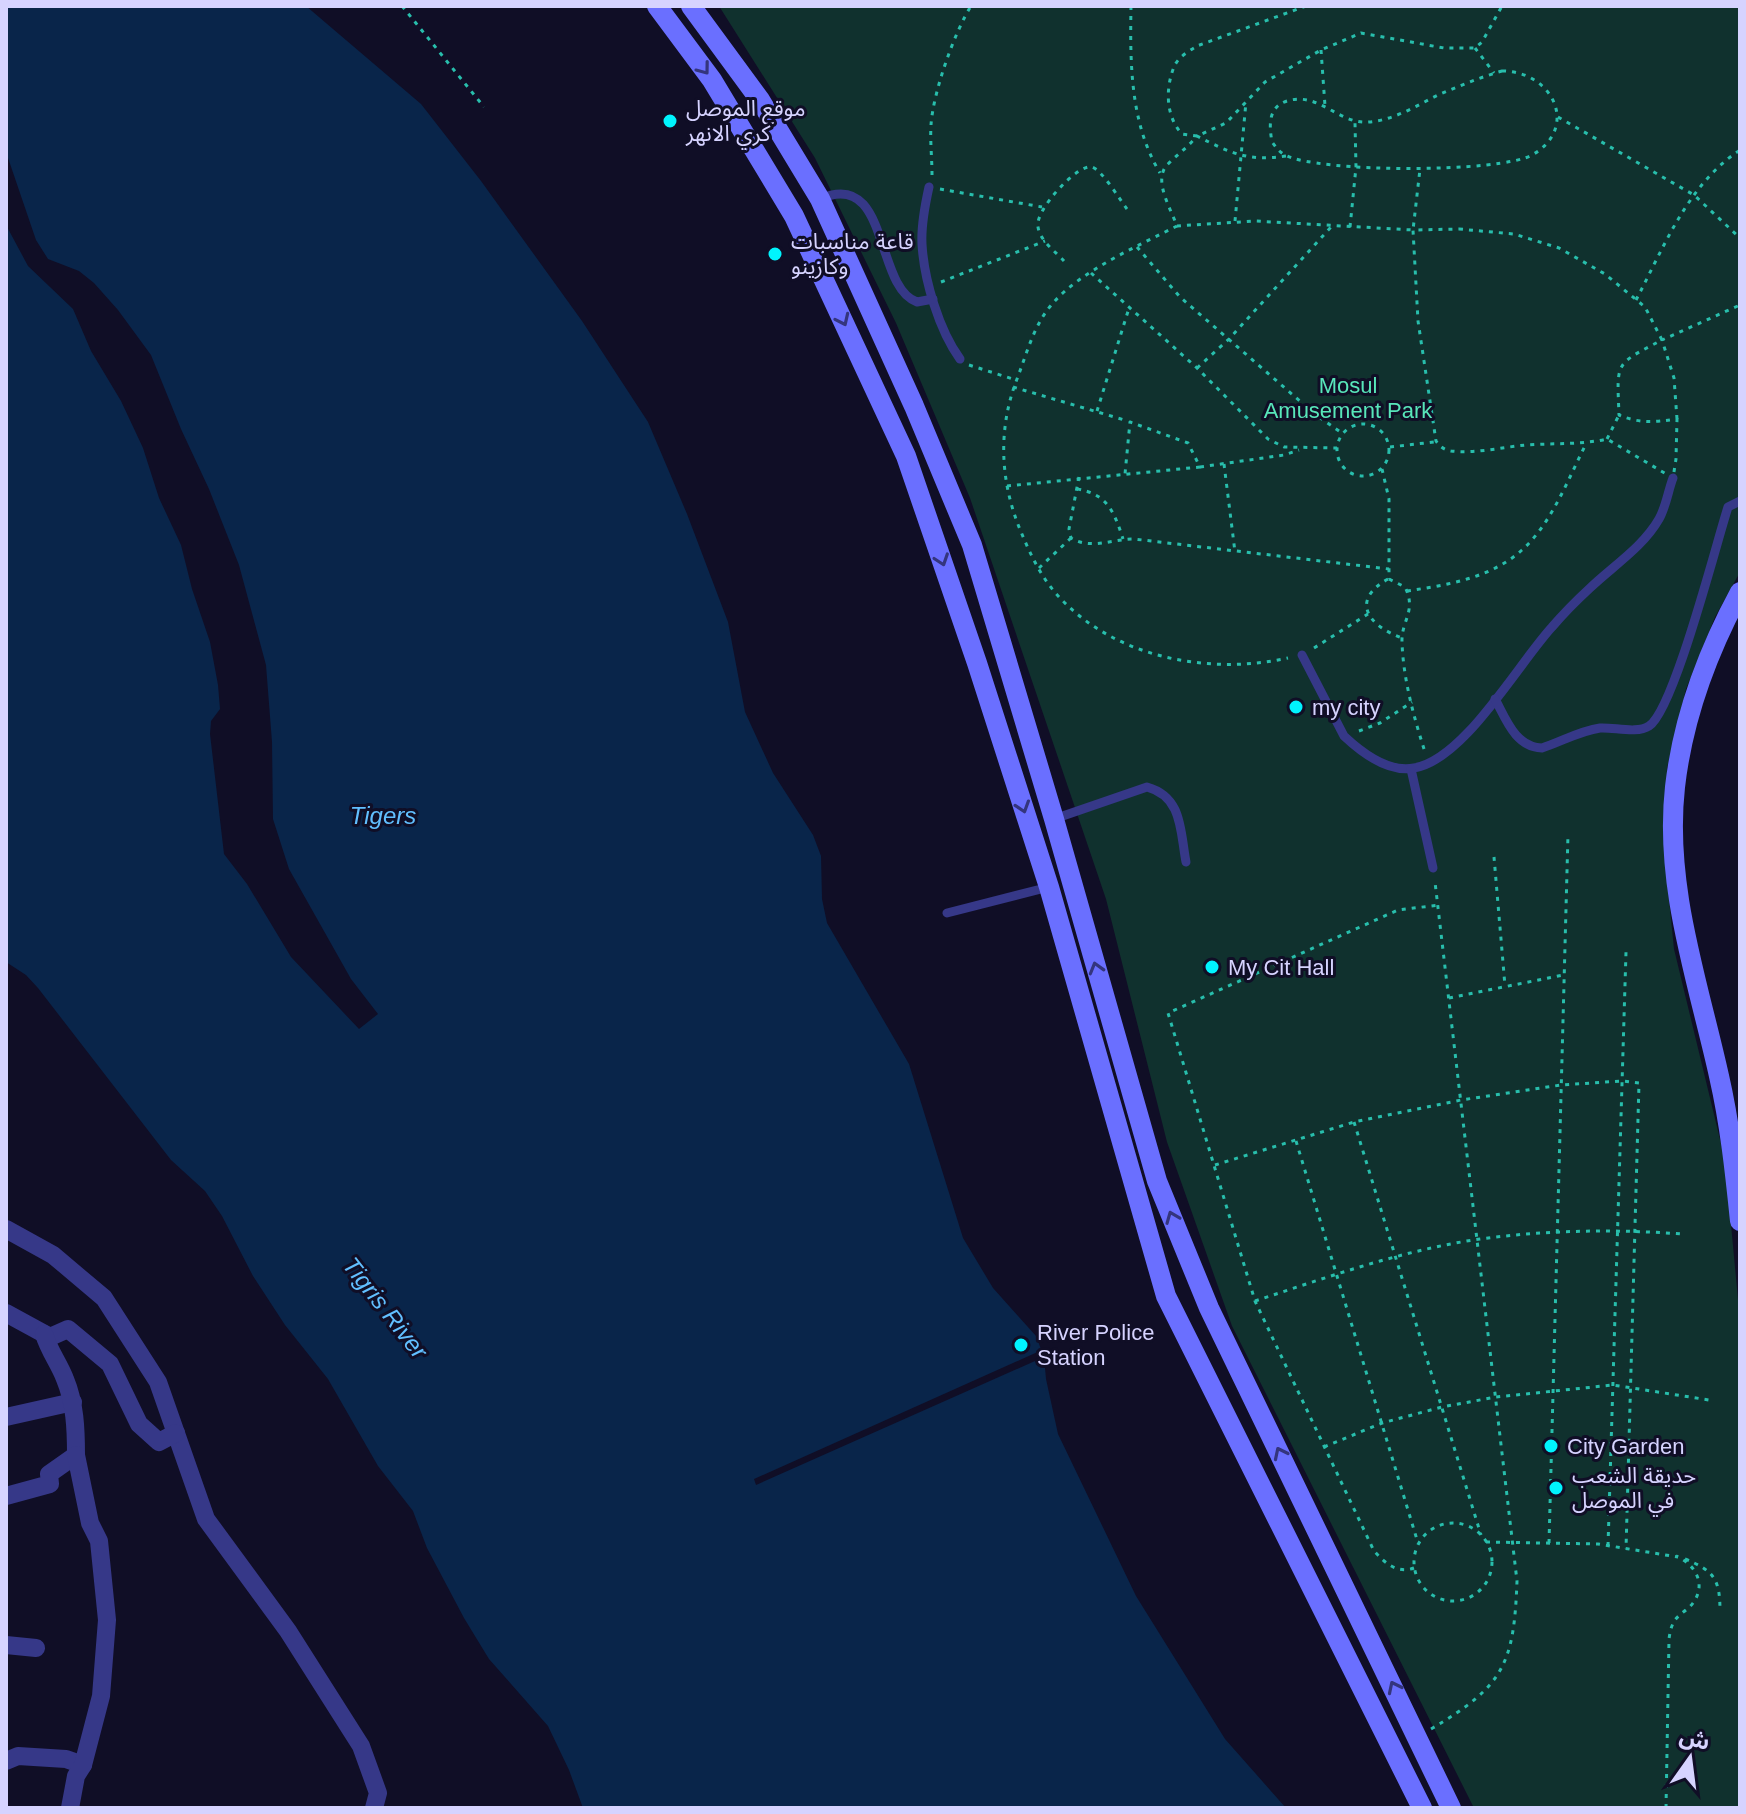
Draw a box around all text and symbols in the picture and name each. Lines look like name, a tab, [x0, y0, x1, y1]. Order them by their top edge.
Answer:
one-way arrow	[694, 60, 708, 74]
place label: موقع الموصل كري الانهر	[685, 96, 806, 150]
marker: موقع الموصل كري الانهر	[661, 112, 679, 130]
place label: قاعة مناسبات وكازينو	[791, 229, 914, 280]
marker: قاعة مناسبات وكازينو	[766, 245, 784, 263]
one-way arrow	[833, 312, 849, 326]
park label: Mosul Amusement Park	[1264, 373, 1433, 423]
one-way arrow	[932, 552, 948, 566]
place label: my city	[1312, 695, 1380, 720]
marker: my city	[1287, 698, 1305, 716]
one-way arrow	[1014, 800, 1030, 813]
water label: Tigers	[350, 802, 416, 829]
place label: My Cit Hall	[1228, 955, 1334, 980]
marker: My Cit Hall	[1203, 958, 1221, 976]
one-way arrow	[1089, 962, 1106, 976]
one-way arrow	[1165, 1211, 1182, 1225]
water label: Tigris River	[337, 1252, 434, 1365]
place label: River Police Station	[1037, 1320, 1154, 1370]
marker: River Police Station	[1012, 1336, 1030, 1354]
place label: City Garden	[1567, 1434, 1684, 1459]
marker: City Garden	[1542, 1437, 1560, 1455]
one-way arrow	[1274, 1447, 1290, 1461]
place label: حديقة الشعب في الموصل	[1572, 1463, 1696, 1517]
marker: حديقة الشعب في الموصل	[1547, 1479, 1565, 1497]
one-way arrow	[1388, 1680, 1403, 1695]
north arrow	[1650, 1718, 1730, 1798]
text: ش	[1677, 1723, 1712, 1755]

